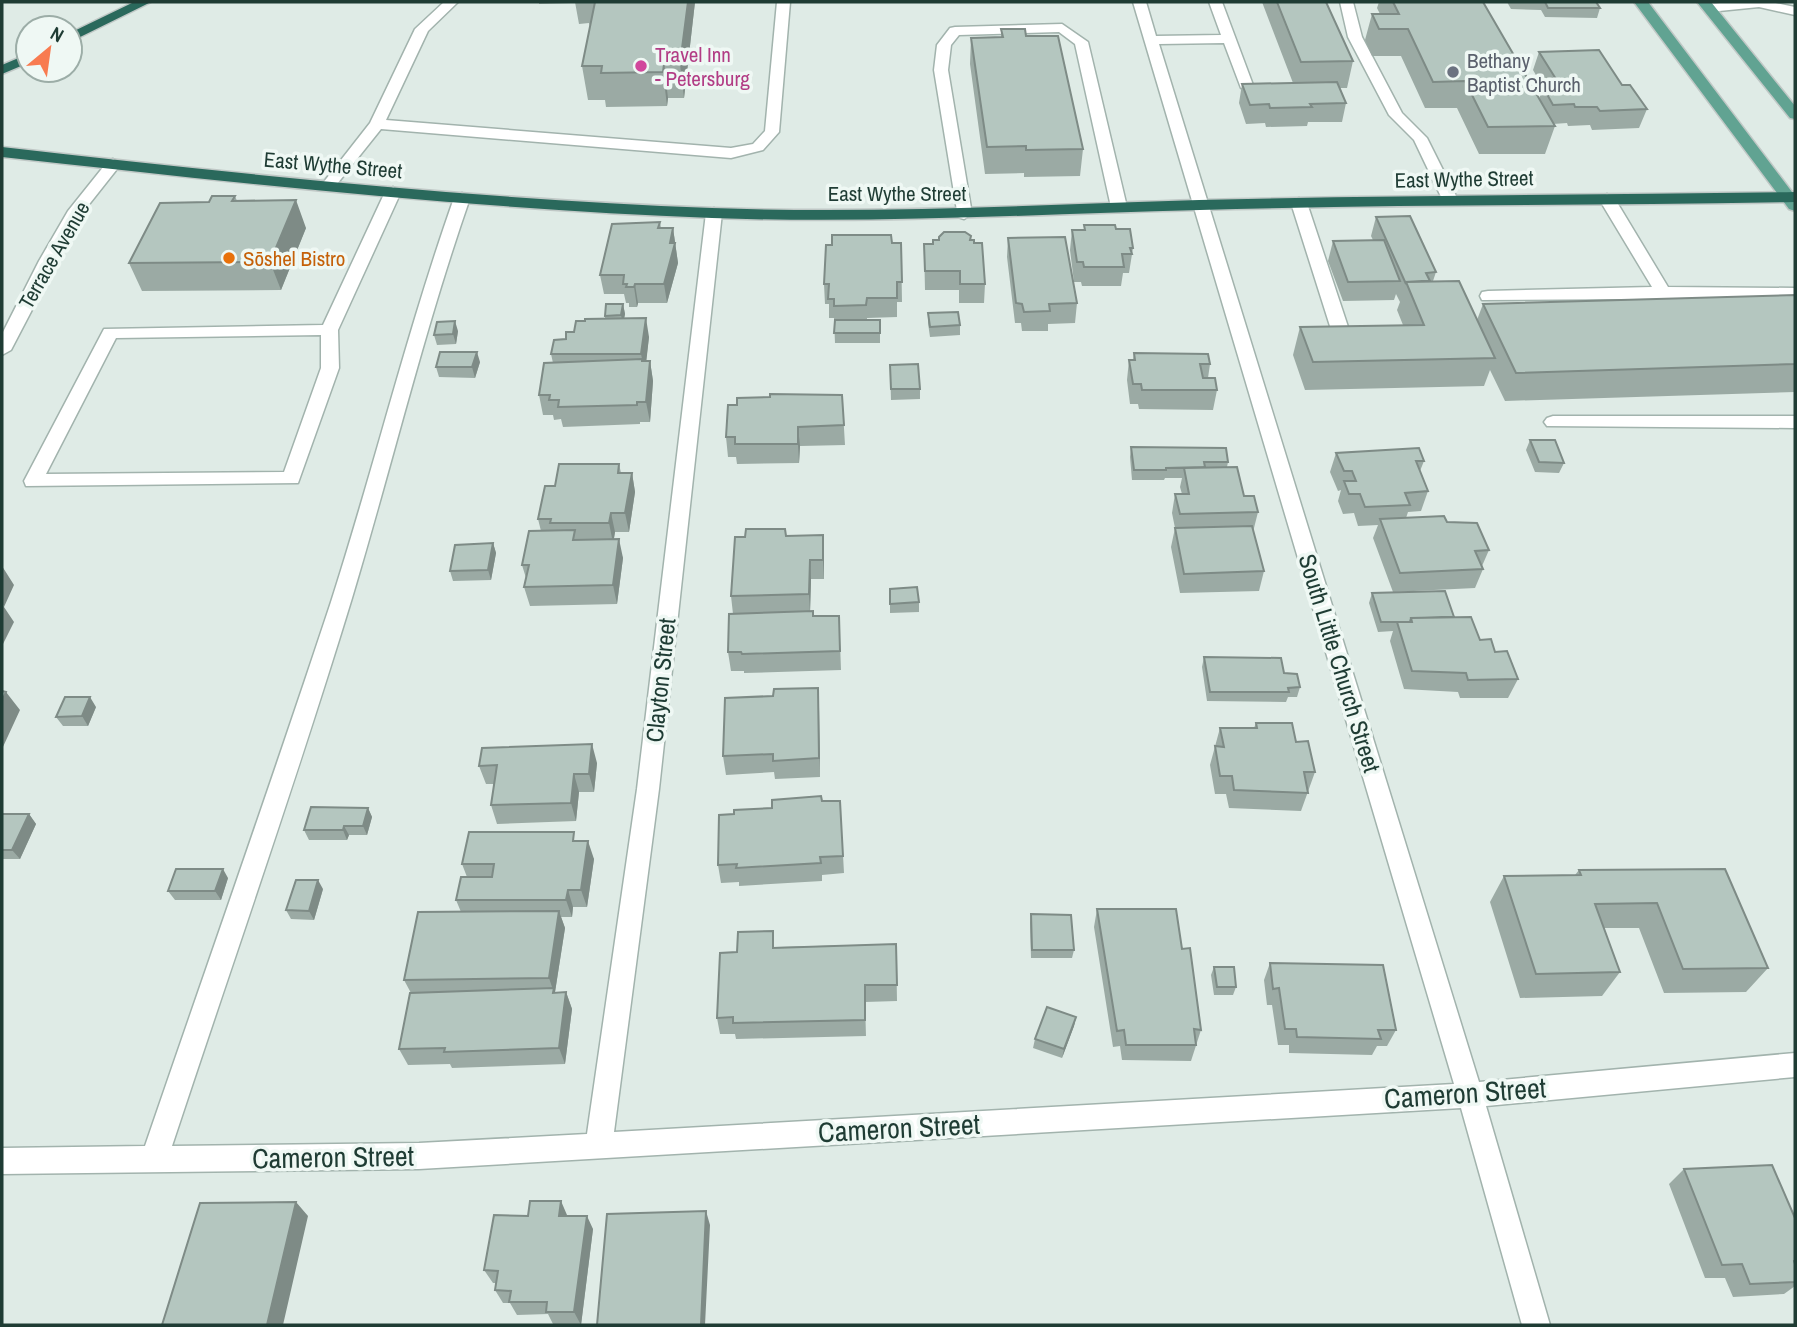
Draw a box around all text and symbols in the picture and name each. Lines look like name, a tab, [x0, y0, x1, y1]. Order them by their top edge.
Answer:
north arrow	[14, 14, 84, 84]
text: N	[46, 20, 68, 48]
place label: Travel Inn - Petersburg	[655, 40, 750, 93]
place label: Bethany Baptist Church	[1467, 46, 1581, 99]
marker: Travel Inn - Petersburg	[633, 58, 649, 74]
marker: Bethany Baptist Church	[1445, 64, 1461, 80]
street label: East Wythe Street	[263, 145, 404, 186]
street label: East Wythe Street	[1394, 163, 1534, 195]
street label: East Wythe Street	[828, 179, 967, 208]
street label: Terrace Avenue	[12, 196, 96, 314]
place label: Sōshel Bistro	[243, 244, 345, 273]
marker: Sōshel Bistro	[221, 250, 237, 266]
street label: South Little Church Street	[1292, 550, 1389, 776]
street label: Clayton Street	[638, 616, 682, 744]
street label: Cameron Street	[1383, 1068, 1547, 1118]
street label: Cameron Street	[817, 1105, 981, 1151]
street label: Cameron Street	[252, 1137, 414, 1177]

